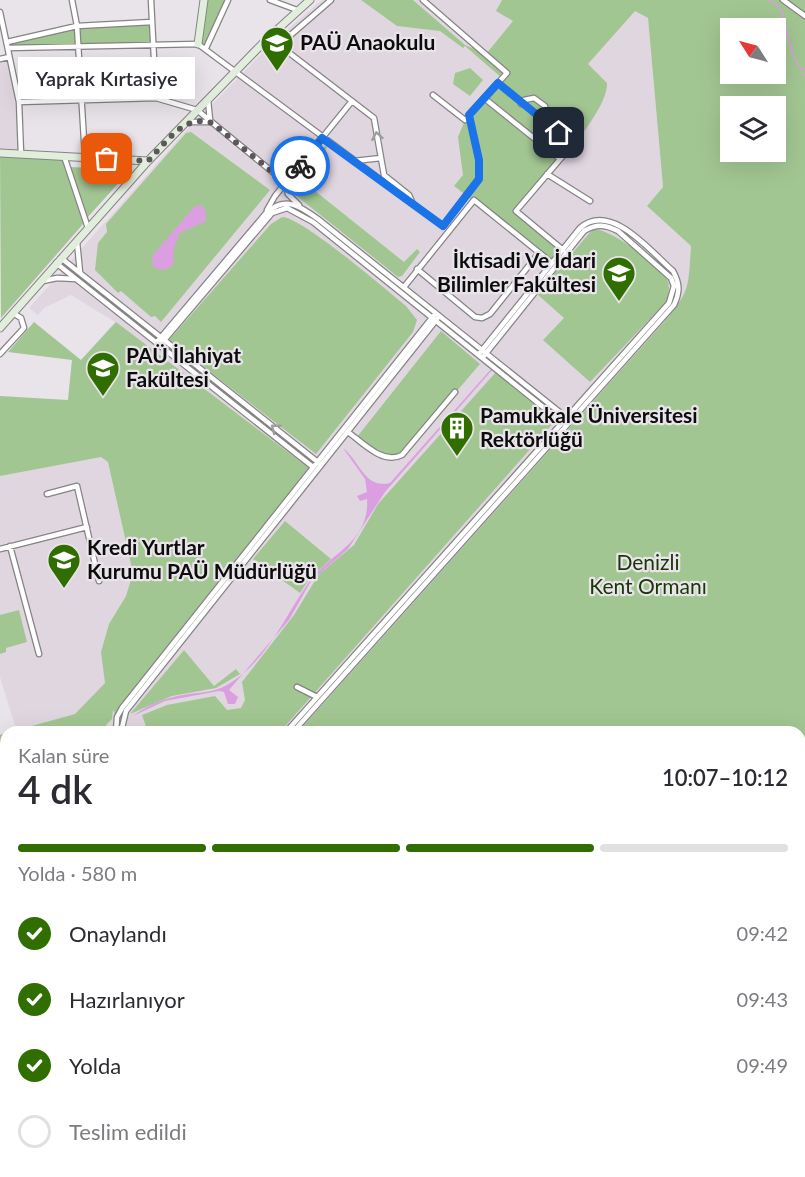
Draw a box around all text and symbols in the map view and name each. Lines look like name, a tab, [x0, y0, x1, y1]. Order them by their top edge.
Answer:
north arrow	[720, 18, 786, 84]
map controls	[720, 18, 786, 162]
school or university icon: PAÜ Anaokulu	[259, 25, 295, 72]
place label: PAÜ Anaokulu	[300, 29, 435, 54]
callout: Yaprak Kırtasiye	[18, 57, 195, 99]
text: Yaprak Kırtasiye	[35, 66, 178, 90]
button: layers	[720, 96, 786, 162]
pin	[533, 107, 584, 158]
icon: home	[542, 116, 575, 149]
one-way arrow	[371, 131, 384, 141]
pin	[81, 133, 132, 184]
courier	[270, 136, 330, 196]
icon: bag	[90, 142, 123, 175]
icon: bike	[284, 150, 317, 183]
place label: İktisadi Ve İdari Bilimler Fakültesi	[437, 247, 596, 296]
school or university icon: İktisadi Ve İdari Bilimler Fakültesi	[601, 255, 637, 302]
place label: PAÜ İlahiyat Fakültesi	[126, 342, 241, 391]
school or university icon: PAÜ İlahiyat Fakültesi	[85, 350, 121, 397]
place label: Pamukkale Üniversitesi Rektörlüğü	[480, 402, 698, 451]
building icon: Pamukkale Üniversitesi Rektörlüğü	[439, 410, 475, 457]
one-way arrow	[271, 425, 282, 436]
place label: Kredi Yurtlar Kurumu PAÜ Müdürlüğü	[87, 534, 317, 583]
school or university icon: Kredi Yurtlar Kurumu PAÜ Müdürlüğü	[46, 542, 82, 589]
park label: Denizli Kent Ormanı	[589, 549, 707, 598]
text: Kalan süre	[18, 743, 109, 767]
text: 10:07–10:12	[662, 764, 788, 791]
text: 4 dk	[18, 766, 93, 812]
text: Yolda · 580 m	[18, 861, 137, 885]
icon: check	[18, 917, 51, 950]
text: Onaylandı	[69, 920, 167, 947]
text: 09:42	[737, 921, 788, 945]
icon: check	[18, 983, 51, 1016]
text: Hazırlanıyor	[69, 986, 185, 1013]
text: 09:43	[737, 987, 788, 1011]
icon: check	[18, 1049, 51, 1082]
text: Yolda	[69, 1052, 121, 1079]
text: 09:49	[737, 1053, 788, 1077]
text: Teslim edildi	[69, 1118, 187, 1145]

